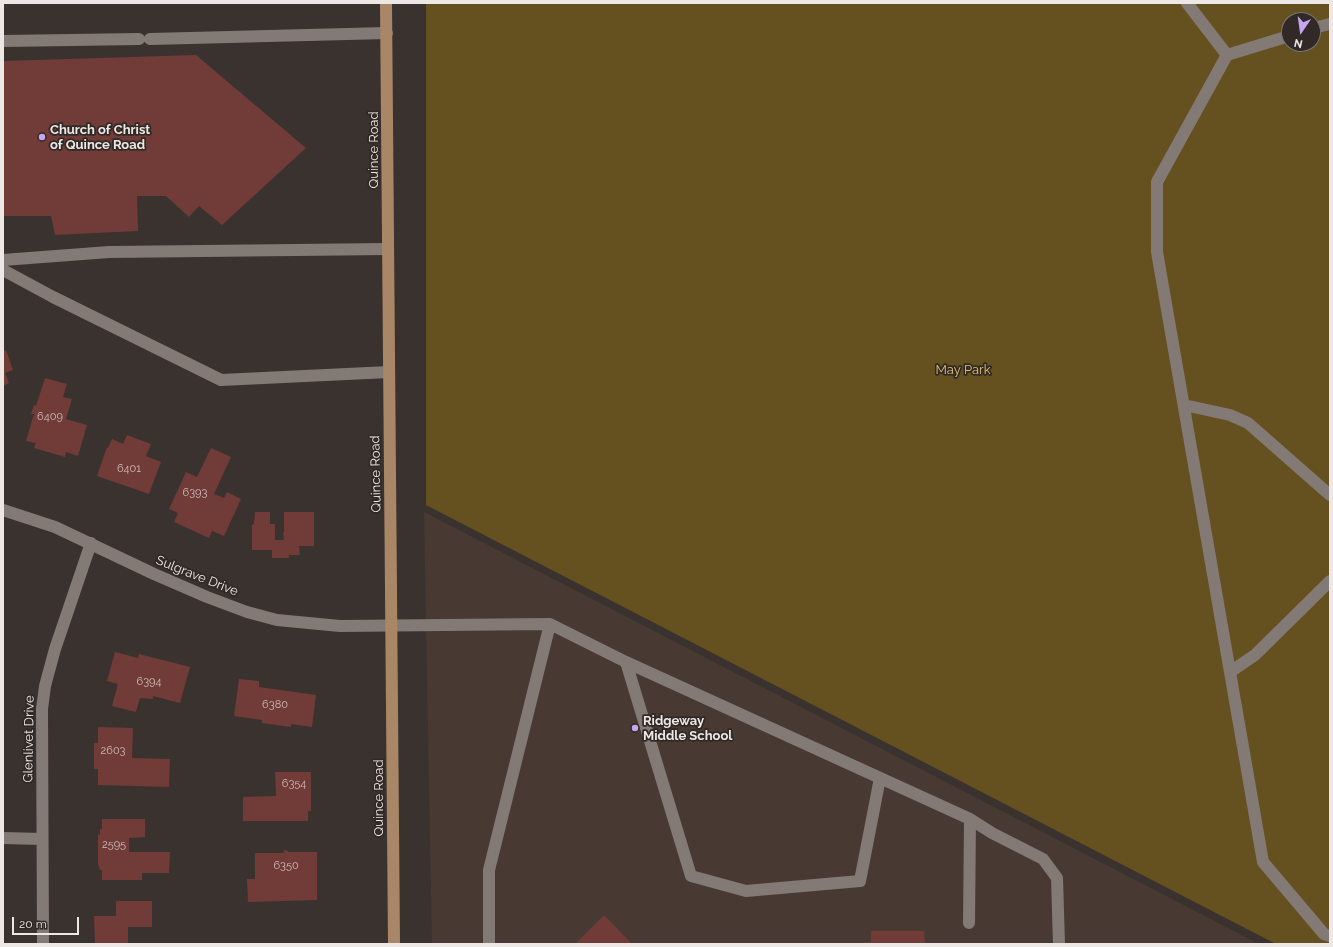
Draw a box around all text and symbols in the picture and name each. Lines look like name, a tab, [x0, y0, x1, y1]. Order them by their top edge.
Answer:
north arrow	[1281, 12, 1321, 52]
text: N	[1293, 36, 1304, 50]
street label: Quince Road	[366, 111, 382, 189]
place label: Church of Christ of Quince Road	[50, 122, 150, 153]
marker: Church of Christ of Quince Road	[37, 132, 47, 142]
park label: May Park	[935, 362, 991, 378]
house number: 6409	[37, 410, 63, 424]
street label: Quince Road	[368, 435, 384, 513]
house number: 6401	[117, 462, 141, 476]
house number: 6393	[183, 486, 207, 500]
street label: Sulgrave Drive	[154, 552, 240, 600]
house number: 6394	[137, 675, 161, 689]
street label: Glenlivet Drive	[20, 695, 38, 783]
house number: 6380	[262, 698, 288, 712]
place label: Ridgeway Middle School	[643, 713, 732, 744]
marker: Ridgeway Middle School	[630, 723, 640, 733]
house number: 2603	[101, 744, 125, 758]
street label: Quince Road	[371, 759, 387, 837]
house number: 6354	[282, 777, 306, 791]
house number: 2595	[102, 838, 126, 852]
house number: 6350	[273, 859, 299, 873]
scale bar	[14, 909, 81, 935]
text: 20 m	[19, 917, 47, 931]

